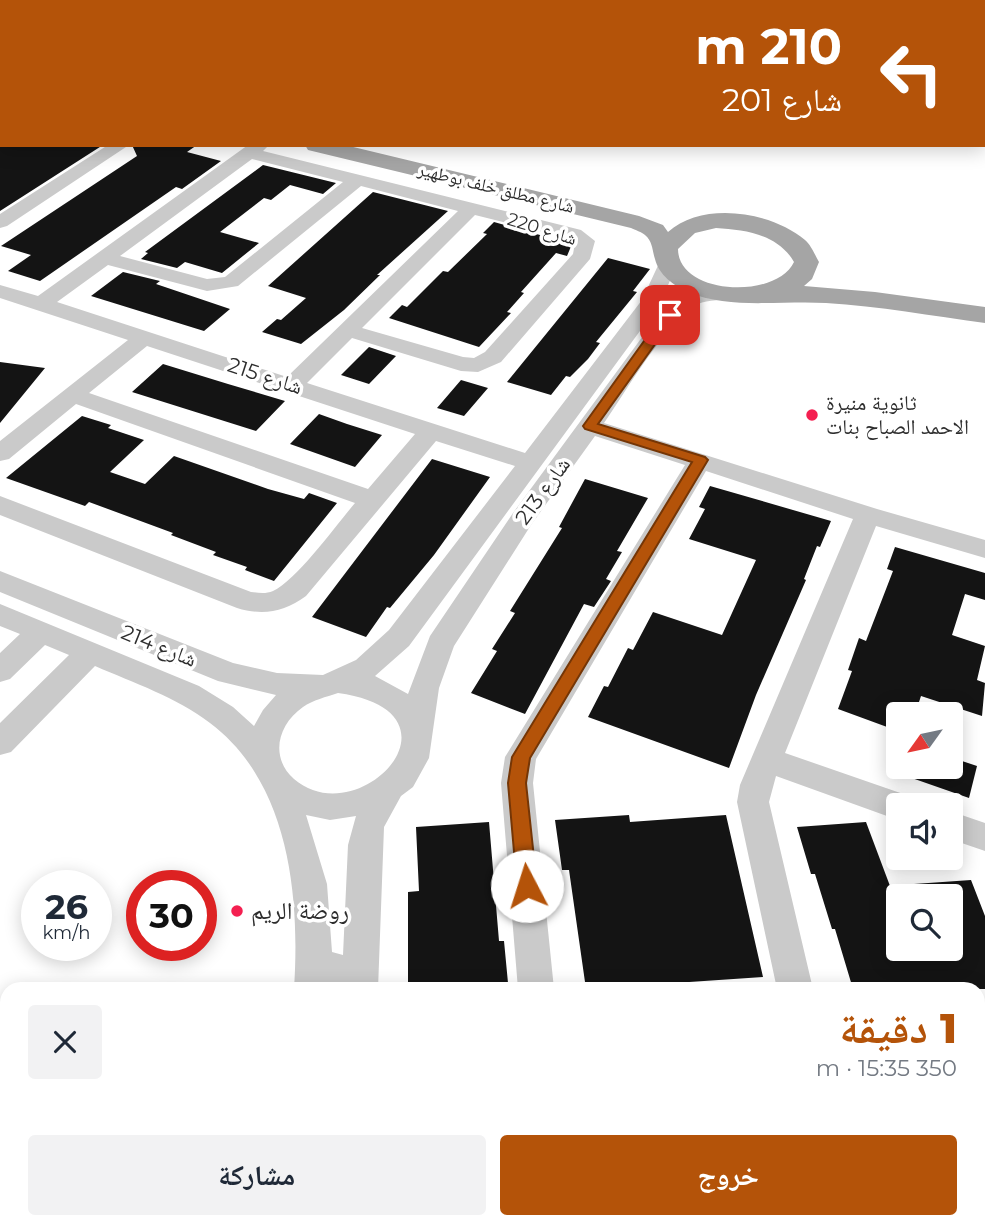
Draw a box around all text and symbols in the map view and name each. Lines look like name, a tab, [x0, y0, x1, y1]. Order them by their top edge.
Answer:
text: 210 m	[695, 17, 842, 76]
icon: left	[866, 28, 957, 119]
text: شارع 201	[722, 80, 842, 119]
street label: شارع مطلق خلف بوطهير	[415, 158, 576, 218]
street label: شارع 220	[505, 208, 579, 250]
pin	[640, 285, 700, 345]
icon: arrive	[651, 296, 689, 334]
street label: شارع 215	[224, 352, 306, 400]
place label: ثانوية منيرة الاحمد الصباح بنات	[826, 390, 969, 440]
marker: ثانوية منيرة الاحمد الصباح بنات	[804, 407, 820, 423]
street label: شارع 213	[510, 452, 576, 530]
street label: شارع 214	[118, 619, 200, 673]
north arrow	[886, 702, 962, 779]
map controls	[886, 702, 963, 961]
button: sound	[886, 793, 963, 870]
position arrow	[490, 849, 564, 923]
speed limit sign: 30	[126, 870, 217, 961]
button: search	[886, 884, 963, 961]
text: 26	[45, 885, 88, 928]
place label: روضة الريم	[251, 896, 349, 927]
marker: روضة الريم	[229, 903, 245, 919]
text: km/h	[42, 922, 91, 944]
text: 1 دقيقة	[840, 1002, 957, 1054]
button: close	[28, 1005, 102, 1079]
text: 350 m · 15:35	[816, 1054, 957, 1082]
button: مشاركة	[28, 1135, 486, 1215]
button: خروج	[500, 1135, 957, 1215]

